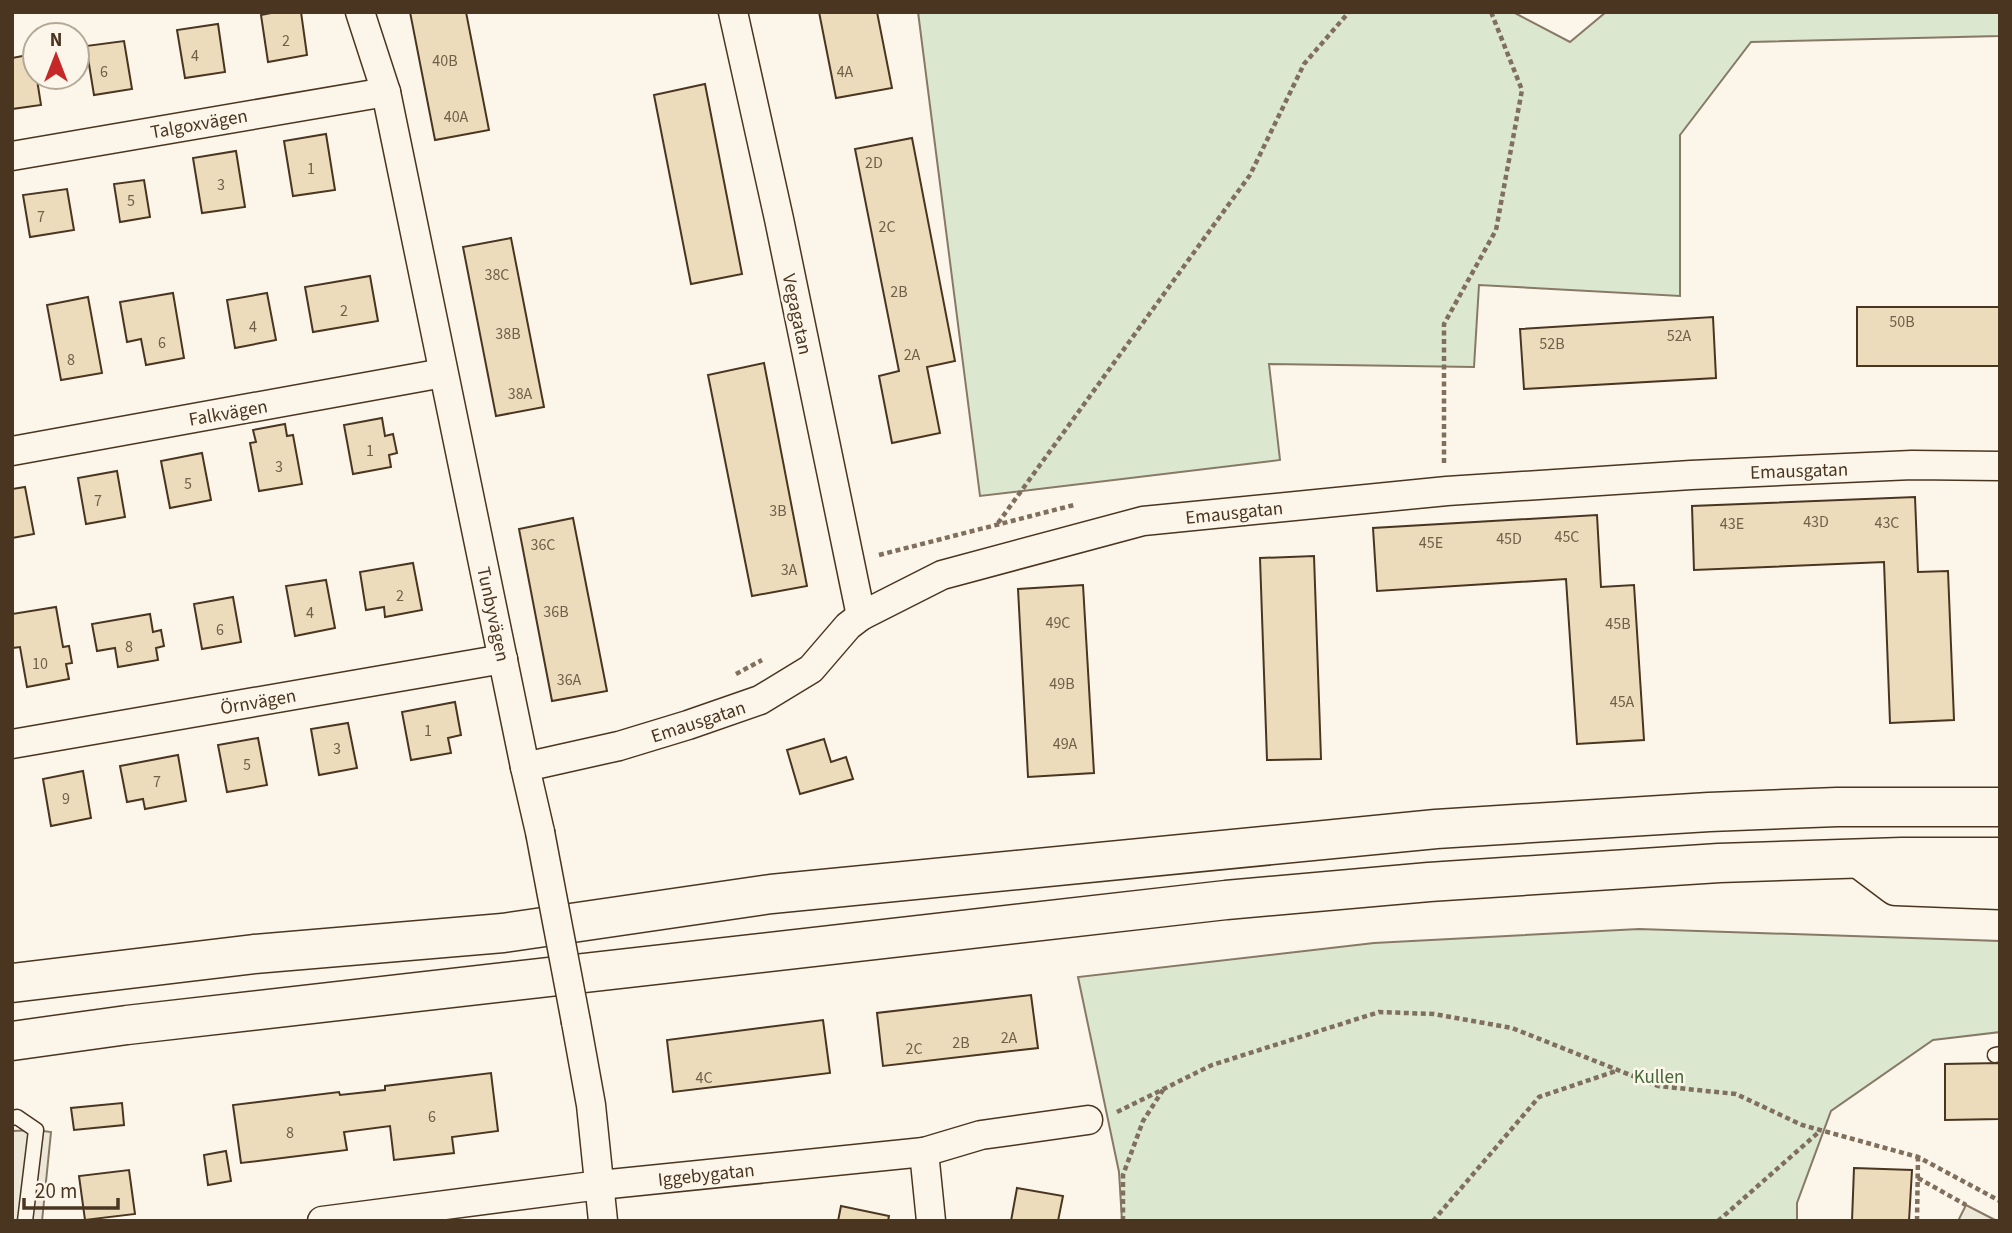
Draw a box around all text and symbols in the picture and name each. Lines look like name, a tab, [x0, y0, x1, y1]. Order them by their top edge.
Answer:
north arrow	[21, 21, 91, 91]
text: N	[50, 27, 62, 54]
house number: 2	[282, 30, 290, 52]
house number: 4	[191, 45, 199, 67]
house number: 40B	[432, 50, 458, 72]
house number: 6	[100, 61, 108, 83]
house number: 4A	[837, 61, 854, 83]
street label: Talgoxvägen	[149, 103, 250, 146]
house number: 40A	[444, 106, 469, 128]
house number: 2D	[865, 152, 883, 174]
house number: 1	[307, 158, 315, 180]
house number: 3	[217, 174, 225, 196]
house number: 5	[127, 190, 135, 212]
house number: 7	[37, 206, 45, 228]
house number: 2C	[878, 216, 896, 238]
house number: 38C	[484, 264, 510, 286]
street label: Vegagatan	[775, 271, 818, 357]
house number: 2B	[890, 281, 908, 303]
house number: 2	[340, 300, 348, 322]
house number: 50B	[1889, 311, 1915, 333]
house number: 4	[249, 316, 257, 338]
house number: 38B	[495, 323, 521, 345]
house number: 52A	[1667, 325, 1692, 347]
house number: 6	[158, 332, 166, 354]
house number: 52B	[1539, 333, 1565, 355]
house number: 2A	[904, 344, 921, 366]
house number: 8	[67, 349, 75, 371]
house number: 38A	[508, 383, 533, 405]
street label: Falkvägen	[187, 393, 270, 434]
house number: 1	[366, 440, 374, 462]
house number: 3	[275, 456, 283, 478]
street label: Emausgatan	[1750, 456, 1849, 487]
house number: 5	[184, 473, 192, 495]
house number: 7	[94, 490, 102, 512]
street label: Emausgatan	[1184, 495, 1284, 532]
house number: 3B	[769, 500, 787, 522]
house number: 43D	[1803, 511, 1829, 533]
house number: 43C	[1874, 512, 1900, 534]
house number: 43E	[1720, 513, 1744, 535]
house number: 45C	[1554, 526, 1580, 548]
house number: 45D	[1496, 528, 1522, 550]
house number: 45E	[1419, 532, 1443, 554]
house number: 36C	[530, 534, 556, 556]
house number: 3A	[781, 559, 798, 581]
street label: Tunbyvägen	[469, 564, 516, 664]
house number: 2	[396, 585, 404, 607]
house number: 36B	[543, 601, 569, 623]
house number: 4	[306, 602, 314, 624]
house number: 49C	[1045, 612, 1071, 634]
house number: 45B	[1605, 613, 1631, 635]
house number: 6	[216, 619, 224, 641]
house number: 8	[125, 636, 133, 658]
house number: 10	[32, 653, 48, 675]
house number: 36A	[557, 669, 582, 691]
house number: 49B	[1049, 673, 1075, 695]
street label: Örnvägen	[218, 683, 298, 722]
house number: 45A	[1610, 691, 1635, 713]
street label: Emausgatan	[648, 694, 749, 750]
house number: 1	[424, 720, 432, 742]
house number: 49A	[1053, 733, 1078, 755]
house number: 3	[333, 738, 341, 760]
house number: 5	[243, 754, 251, 776]
house number: 7	[153, 771, 161, 793]
house number: 9	[62, 788, 70, 810]
house number: 2A	[1001, 1027, 1018, 1049]
house number: 2B	[952, 1032, 970, 1054]
house number: 2C	[905, 1038, 923, 1060]
park label: Kullen	[1634, 1064, 1684, 1091]
house number: 4C	[695, 1067, 713, 1089]
house number: 6	[428, 1106, 436, 1128]
house number: 8	[286, 1122, 294, 1144]
street label: Iggebygatan	[656, 1157, 756, 1194]
scale bar	[24, 1166, 119, 1210]
text: 20 m	[35, 1176, 77, 1206]

